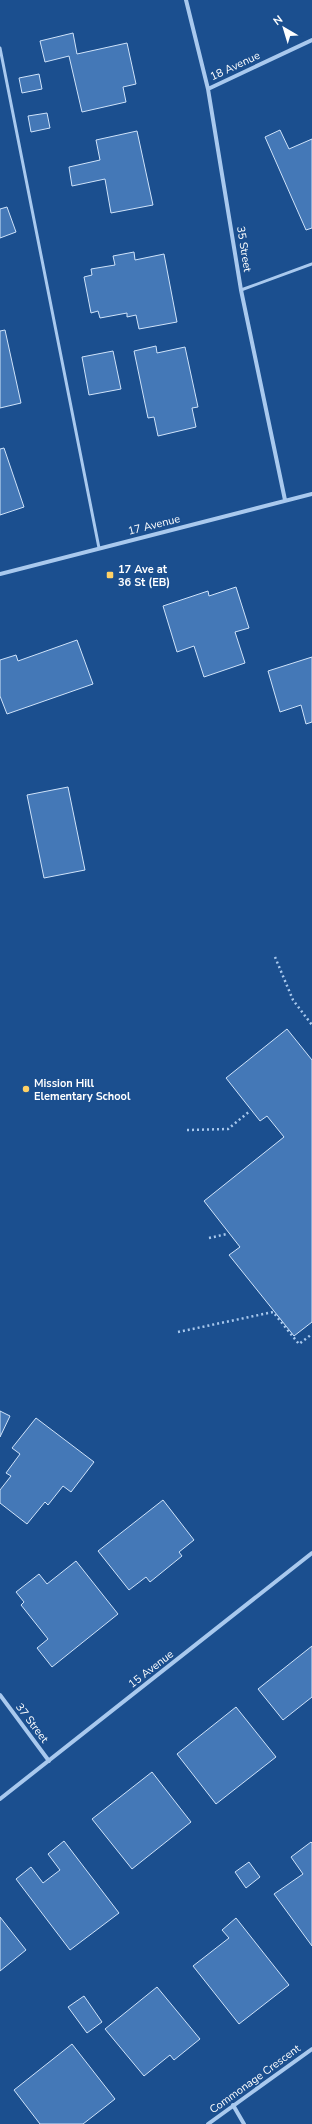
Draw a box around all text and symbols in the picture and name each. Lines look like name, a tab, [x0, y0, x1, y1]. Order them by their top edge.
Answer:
north arrow	[264, 8, 304, 48]
text: N	[270, 12, 286, 29]
street label: 18 Avenue	[208, 48, 263, 84]
street label: 35 Street	[233, 225, 255, 273]
street label: 17 Avenue	[126, 511, 182, 539]
place label: 17 Ave at 36 St (EB)	[118, 562, 170, 590]
marker: 17 Ave at 36 St (EB)	[105, 570, 115, 580]
place label: Mission Hill Elementary School	[34, 1076, 131, 1104]
marker: Mission Hill Elementary School	[21, 1084, 31, 1094]
street label: 15 Avenue	[125, 1647, 177, 1691]
street label: 37 Street	[12, 1700, 52, 1746]
street label: Commonage Crescent	[207, 2041, 303, 2117]

